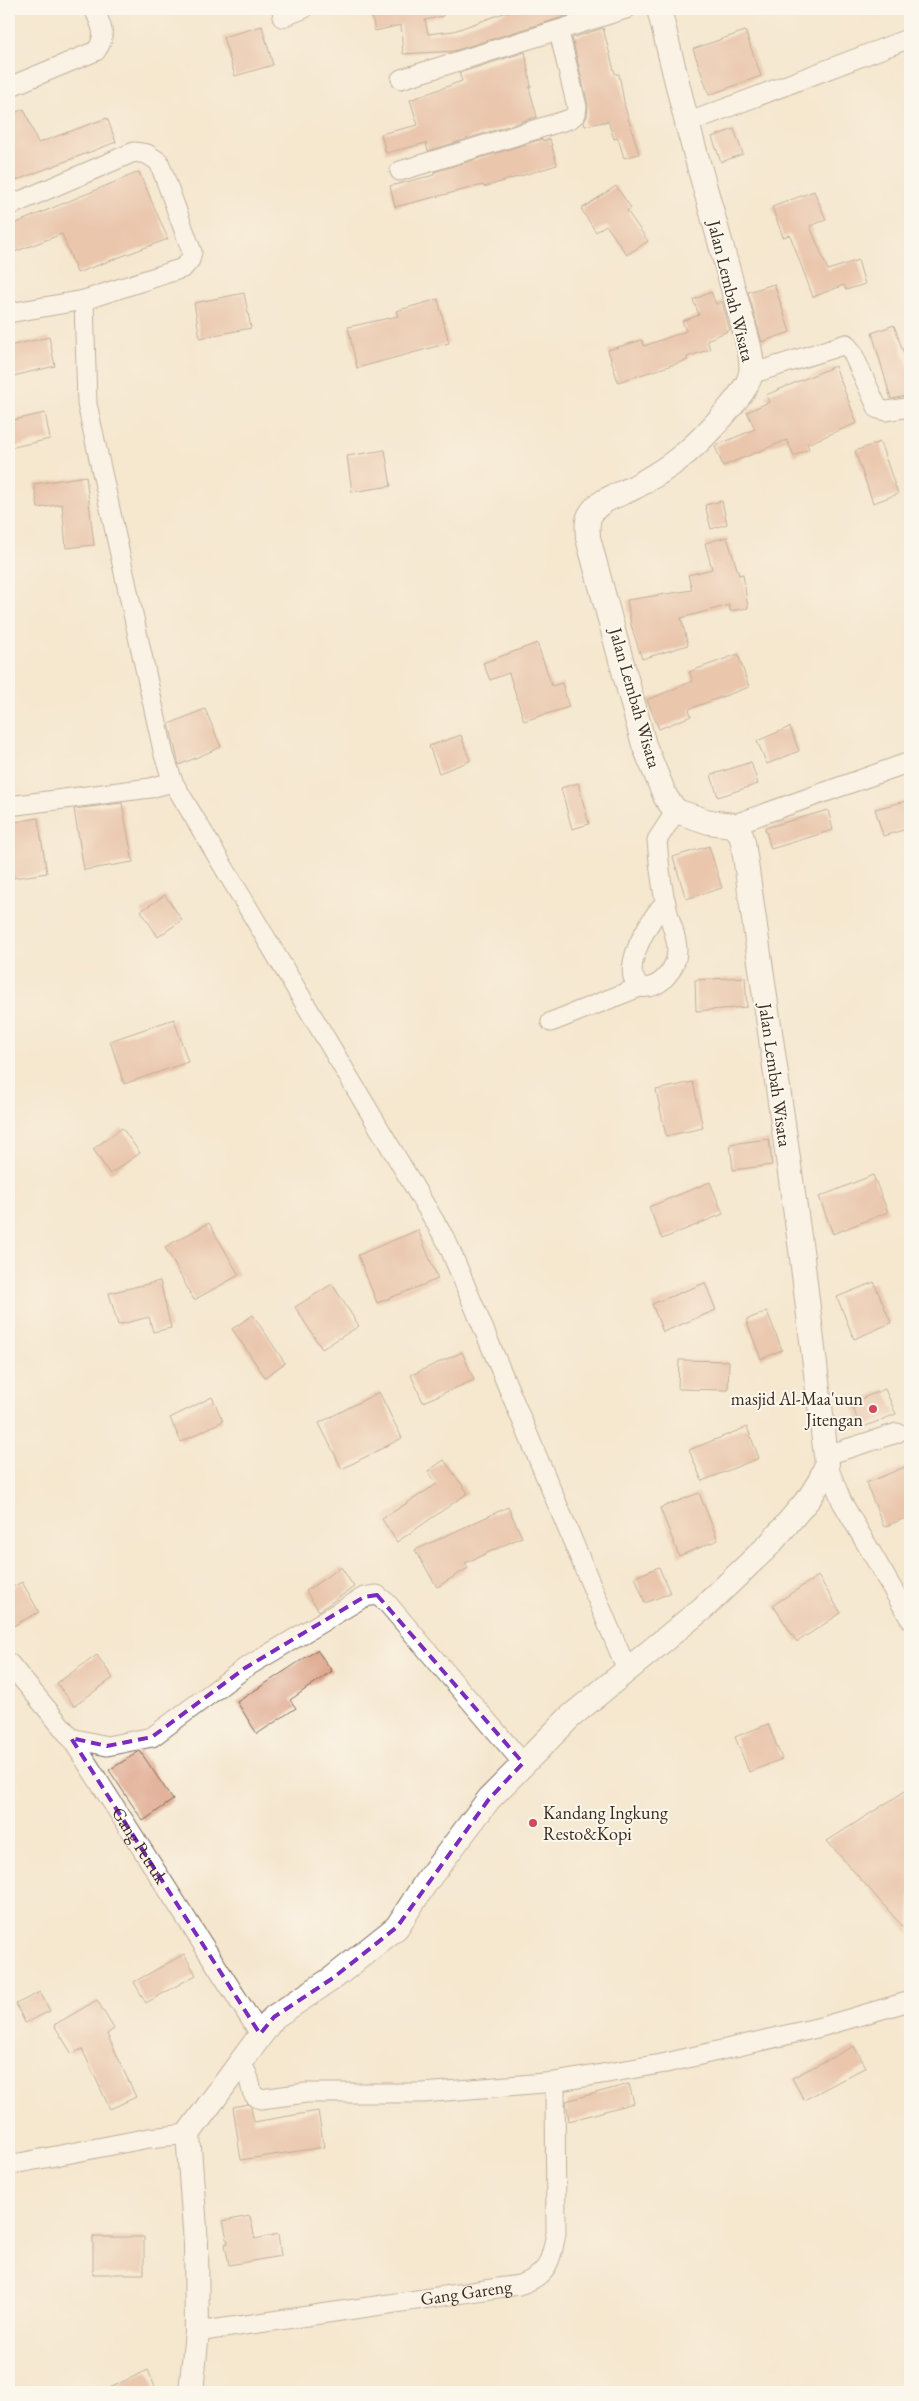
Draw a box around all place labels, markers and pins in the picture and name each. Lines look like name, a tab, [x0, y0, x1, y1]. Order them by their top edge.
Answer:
place label: masjid Al-Maa'uun Jitengan	[731, 1387, 863, 1431]
marker: masjid Al-Maa'uun Jitengan	[867, 1403, 879, 1415]
place label: Kandang Ingkung Resto&Kopi	[543, 1801, 668, 1845]
marker: Kandang Ingkung Resto&Kopi	[527, 1817, 539, 1829]

